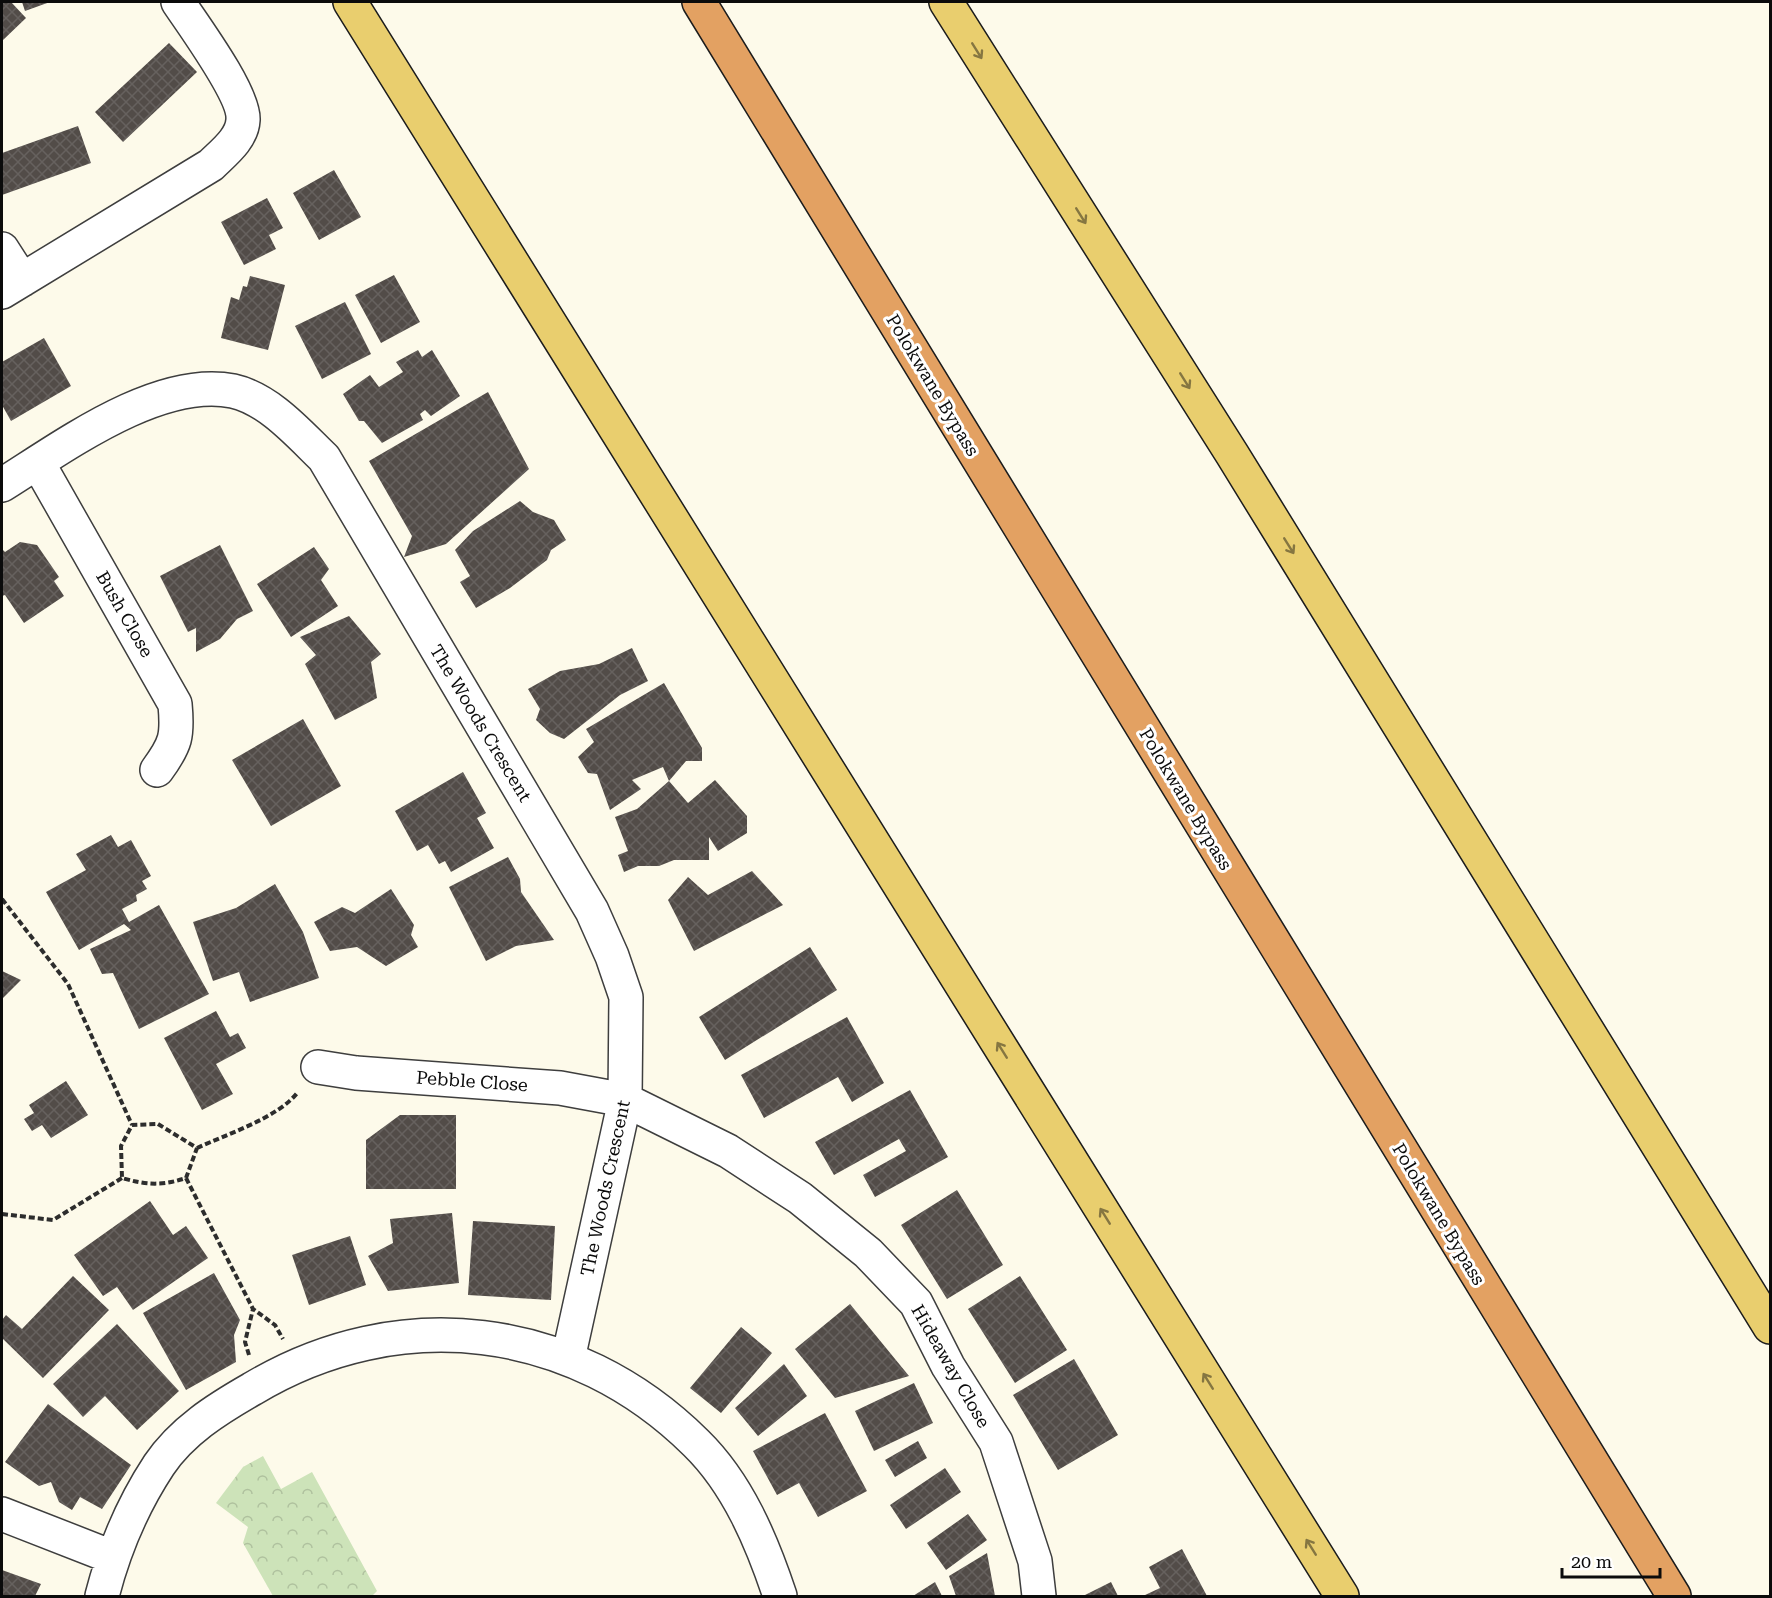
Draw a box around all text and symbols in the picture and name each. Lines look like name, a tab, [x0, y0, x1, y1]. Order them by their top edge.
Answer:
one-way arrow	[972, 42, 984, 59]
one-way arrow	[1076, 207, 1088, 224]
street label: Polokwane Bypass	[882, 310, 984, 460]
one-way arrow	[1180, 372, 1192, 389]
one-way arrow	[1283, 537, 1295, 554]
street label: Bush Close	[92, 567, 158, 661]
street label: The Woods Crescent	[426, 641, 536, 805]
street label: Polokwane Bypass	[1135, 724, 1237, 874]
one-way arrow	[996, 1042, 1008, 1059]
street label: Pebble Close	[415, 1067, 529, 1095]
street label: The Woods Crescent	[576, 1098, 634, 1278]
street label: Polokwane Bypass	[1388, 1139, 1490, 1289]
one-way arrow	[1099, 1208, 1111, 1225]
street label: Hideaway Close	[907, 1301, 995, 1431]
one-way arrow	[1202, 1373, 1214, 1390]
one-way arrow	[1305, 1539, 1317, 1556]
scale bar	[1562, 1541, 1660, 1579]
text: 20 m	[1571, 1551, 1612, 1572]

